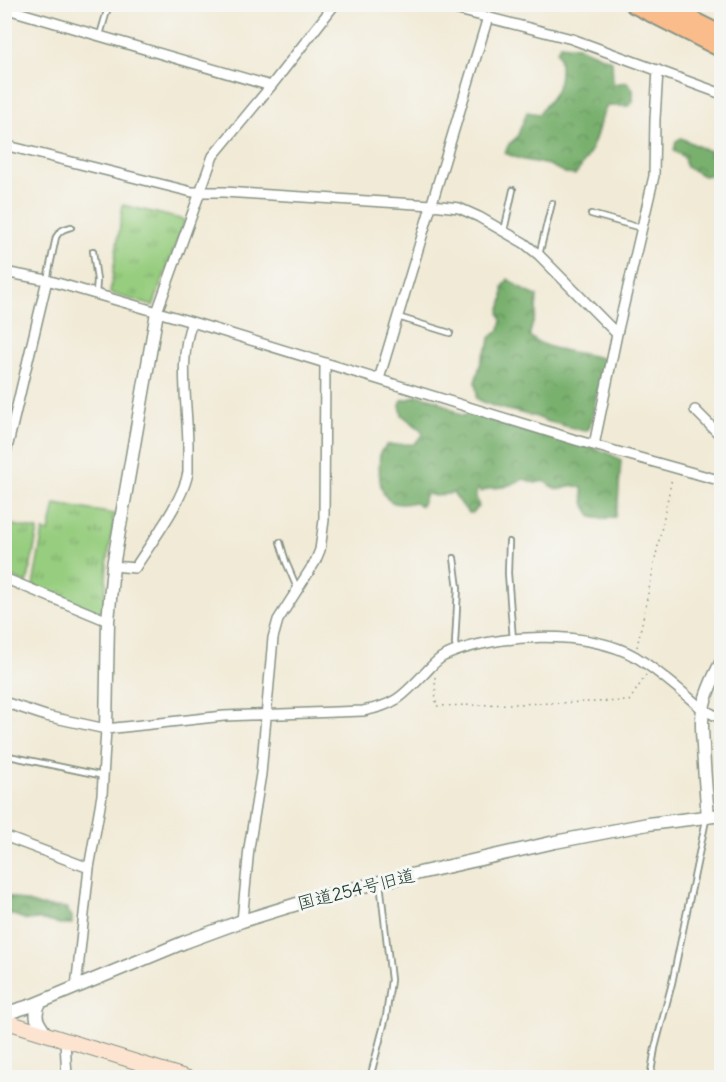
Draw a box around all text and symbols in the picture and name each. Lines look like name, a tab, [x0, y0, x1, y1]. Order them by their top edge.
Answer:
street label: 国道254号旧道	[295, 863, 417, 915]

